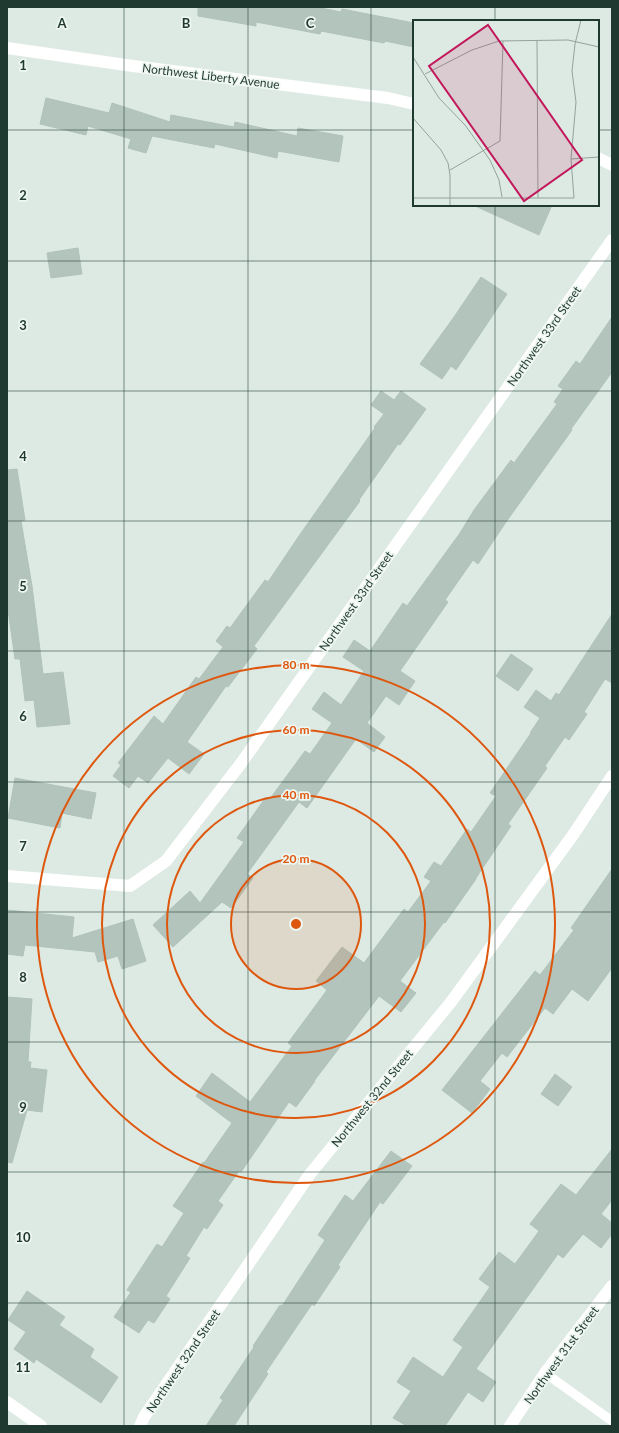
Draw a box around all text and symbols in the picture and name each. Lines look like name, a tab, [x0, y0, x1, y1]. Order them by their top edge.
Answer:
text: A	[56, 15, 67, 31]
text: B	[182, 15, 191, 31]
text: C	[306, 15, 315, 31]
inset map	[413, 20, 599, 206]
text: 1	[19, 57, 27, 73]
street label: Northwest Liberty Avenue	[141, 60, 281, 92]
text: 2	[19, 187, 27, 203]
street label: Northwest 33rd Street	[504, 282, 585, 389]
text: 3	[19, 317, 27, 333]
text: 4	[19, 448, 27, 464]
street label: Northwest 33rd Street	[316, 547, 397, 654]
text: 5	[19, 578, 27, 594]
text: 80 m	[283, 657, 309, 672]
text: 6	[19, 708, 27, 724]
text: 60 m	[283, 722, 309, 737]
text: 40 m	[283, 787, 309, 802]
text: 7	[19, 838, 27, 854]
text: 20 m	[283, 851, 309, 866]
centre of rings	[289, 917, 303, 931]
text: 8	[19, 969, 27, 985]
street label: Northwest 32nd Street	[328, 1046, 416, 1150]
text: 9	[19, 1099, 27, 1115]
text: 10	[15, 1229, 31, 1245]
street label: Northwest 31st Street	[520, 1303, 602, 1407]
street label: Northwest 32nd Street	[143, 1306, 224, 1416]
text: 11	[15, 1359, 31, 1375]

